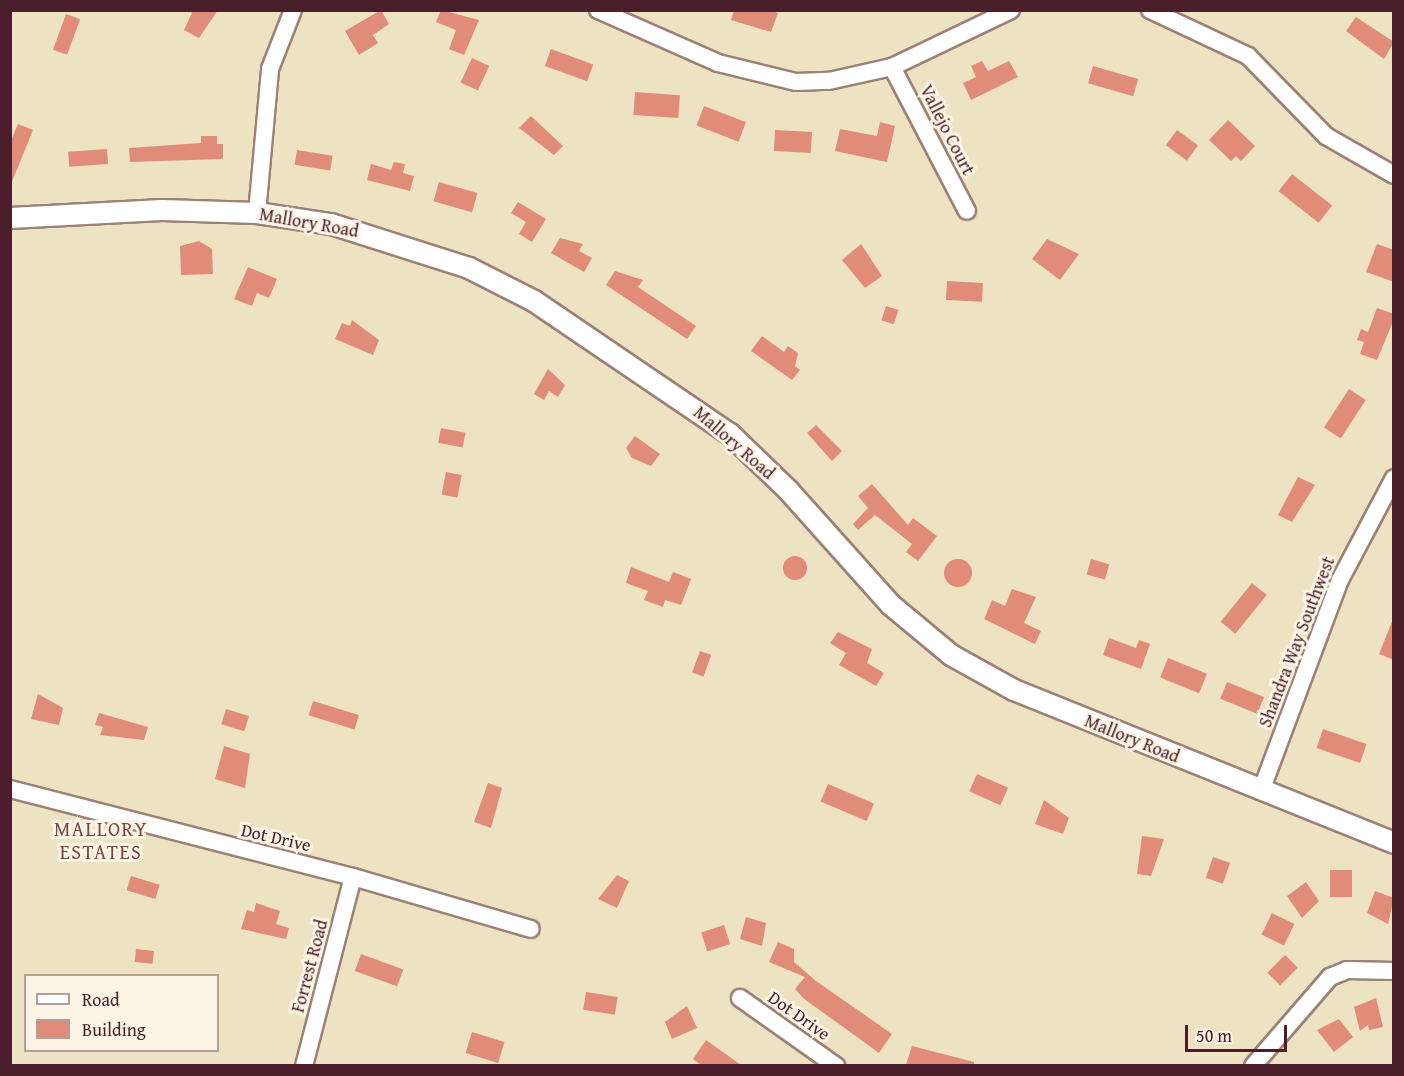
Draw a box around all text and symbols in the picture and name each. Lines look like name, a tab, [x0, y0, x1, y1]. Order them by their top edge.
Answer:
street label: Vallejo Court	[915, 81, 979, 179]
street label: Mallory Road	[258, 204, 360, 242]
street label: Mallory Road	[689, 402, 779, 484]
street label: Shandra Way Southwest	[1254, 553, 1340, 731]
street label: Mallory Road	[1081, 710, 1183, 768]
district label: MALLORY ESTATES	[54, 817, 148, 864]
street label: Dot Drive	[239, 820, 313, 856]
street label: Forrest Road	[287, 917, 333, 1015]
legend	[24, 974, 219, 1052]
text: Road	[82, 986, 120, 1013]
street label: Dot Drive	[764, 987, 834, 1045]
scale bar	[1188, 1013, 1290, 1051]
text: Building	[82, 1016, 146, 1043]
text: 50 m	[1196, 1022, 1232, 1049]

